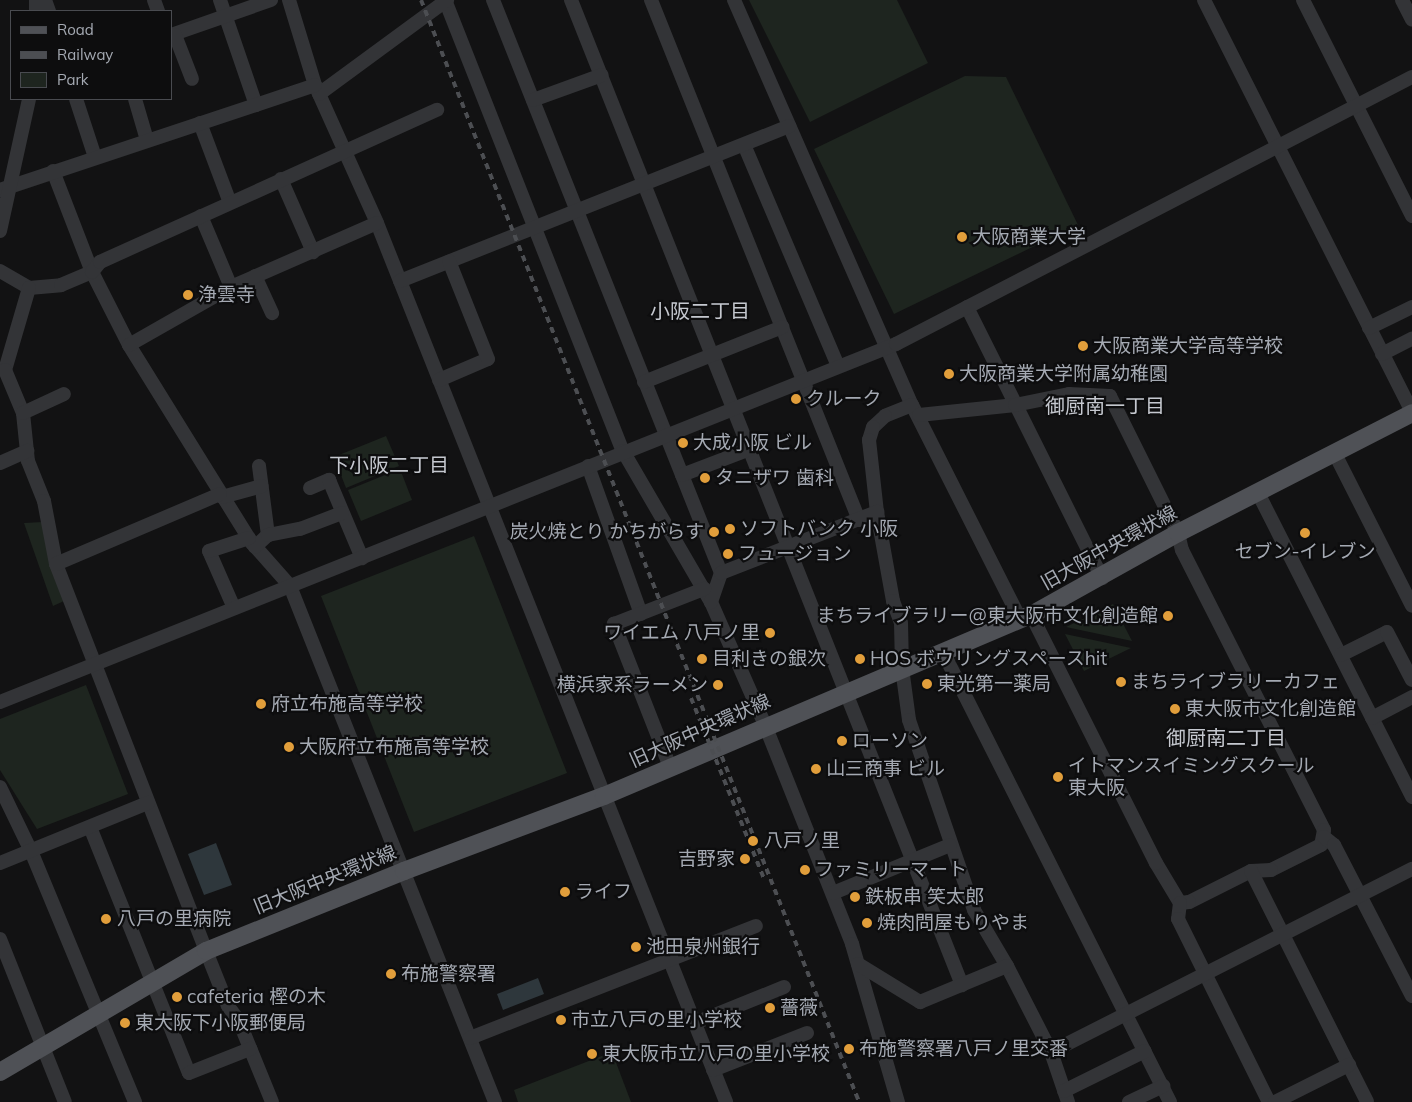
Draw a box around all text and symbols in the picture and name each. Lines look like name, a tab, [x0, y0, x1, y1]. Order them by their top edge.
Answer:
legend	[10, 10, 172, 100]
text: Road	[57, 20, 94, 39]
text: Railway	[57, 45, 113, 64]
text: Park	[57, 70, 89, 89]
place label: 大阪商業大学	[972, 226, 1086, 248]
marker: 大阪商業大学	[956, 231, 968, 243]
place label: 浄雲寺	[198, 284, 255, 306]
marker: 浄雲寺	[182, 289, 194, 301]
district label: 小阪二丁目	[650, 298, 750, 322]
place label: 大阪商業大学高等学校	[1093, 335, 1283, 357]
marker: 大阪商業大学高等学校	[1077, 340, 1089, 352]
place label: 大阪商業大学附属幼稚園	[959, 363, 1168, 385]
marker: 大阪商業大学附属幼稚園	[943, 368, 955, 380]
place label: クルーク	[806, 388, 882, 410]
marker: クルーク	[790, 393, 802, 405]
district label: 御厨南一丁目	[1045, 393, 1165, 417]
place label: 大成小阪 ビル	[693, 432, 812, 454]
marker: 大成小阪 ビル	[677, 437, 689, 449]
district label: 下小阪二丁目	[329, 452, 449, 476]
place label: タニザワ 歯科	[715, 467, 834, 489]
marker: タニザワ 歯科	[699, 472, 711, 484]
street label: 旧大阪中央環状線	[1037, 501, 1181, 595]
place label: ソフトバンク 小阪	[740, 518, 897, 540]
place label: 炭火焼とり かちがらす	[509, 521, 704, 543]
marker: ソフトバンク 小阪	[724, 523, 736, 535]
marker: 炭火焼とり かちがらす	[708, 526, 720, 538]
marker: セブン-イレブン	[1299, 527, 1311, 539]
place label: セブン-イレブン	[1234, 541, 1376, 563]
place label: フュージョン	[738, 543, 852, 565]
marker: フュージョン	[722, 548, 734, 560]
place label: まちライブラリー@東大阪市文化創造館	[817, 605, 1158, 627]
marker: まちライブラリー@東大阪市文化創造館	[1162, 610, 1174, 622]
place label: ワイエム 八戸ノ里	[603, 622, 760, 644]
marker: ワイエム 八戸ノ里	[764, 627, 776, 639]
place label: 目利きの銀次	[712, 648, 826, 670]
place label: HOS ボウリングスペースhit	[870, 648, 1109, 670]
marker: 目利きの銀次	[696, 653, 708, 665]
marker: HOS ボウリングスペースhit	[854, 653, 866, 665]
place label: まちライブラリーカフェ	[1131, 671, 1340, 693]
place label: 東光第一薬局	[937, 673, 1051, 695]
place label: 横浜家系ラーメン	[556, 674, 708, 696]
marker: まちライブラリーカフェ	[1115, 676, 1127, 688]
marker: 東光第一薬局	[921, 678, 933, 690]
marker: 横浜家系ラーメン	[712, 679, 724, 691]
street label: 旧大阪中央環状線	[626, 690, 774, 772]
place label: 府立布施高等学校	[271, 693, 423, 715]
marker: 府立布施高等学校	[255, 698, 267, 710]
place label: 東大阪市文化創造館	[1185, 698, 1356, 720]
marker: 東大阪市文化創造館	[1169, 703, 1181, 715]
district label: 御厨南二丁目	[1166, 725, 1286, 749]
place label: ローソン	[852, 730, 928, 752]
marker: ローソン	[836, 735, 848, 747]
place label: 大阪府立布施高等学校	[299, 736, 489, 758]
marker: 大阪府立布施高等学校	[283, 741, 295, 753]
place label: イトマンスイミングスクール 東大阪	[1068, 755, 1315, 799]
place label: 山三商事 ビル	[826, 758, 945, 780]
marker: 山三商事 ビル	[810, 763, 822, 775]
marker: イトマンスイミングスクール 東大阪	[1052, 771, 1064, 783]
place label: 八戸ノ里	[764, 830, 840, 852]
marker: 八戸ノ里	[746, 834, 760, 848]
street label: 旧大阪中央環状線	[250, 841, 400, 919]
place label: 吉野家	[678, 848, 735, 870]
marker: 吉野家	[739, 853, 751, 865]
place label: ファミリーマート	[815, 859, 967, 881]
marker: ファミリーマート	[799, 864, 811, 876]
place label: ライフ	[575, 881, 632, 903]
marker: ライフ	[559, 886, 571, 898]
place label: 鉄板串 笑太郎	[865, 886, 984, 908]
marker: 鉄板串 笑太郎	[849, 891, 861, 903]
place label: 八戸の里病院	[117, 908, 231, 930]
marker: 八戸の里病院	[99, 912, 113, 926]
place label: 焼肉問屋もりやま	[877, 912, 1029, 934]
marker: 焼肉問屋もりやま	[861, 917, 873, 929]
place label: 池田泉州銀行	[646, 936, 760, 958]
marker: 池田泉州銀行	[630, 941, 642, 953]
place label: 布施警察署	[401, 963, 496, 985]
marker: 布施警察署	[385, 968, 397, 980]
place label: cafeteria 樫の木	[187, 986, 326, 1008]
marker: cafeteria 樫の木	[171, 991, 183, 1003]
place label: 薔薇	[780, 997, 818, 1019]
marker: 薔薇	[764, 1002, 776, 1014]
place label: 市立八戸の里小学校	[571, 1009, 742, 1031]
place label: 東大阪下小阪郵便局	[135, 1012, 306, 1034]
marker: 市立八戸の里小学校	[555, 1014, 567, 1026]
marker: 東大阪下小阪郵便局	[119, 1017, 131, 1029]
place label: 布施警察署八戸ノ里交番	[859, 1038, 1068, 1060]
place label: 東大阪市立八戸の里小学校	[602, 1043, 830, 1065]
marker: 布施警察署八戸ノ里交番	[843, 1043, 855, 1055]
marker: 東大阪市立八戸の里小学校	[586, 1048, 598, 1060]

